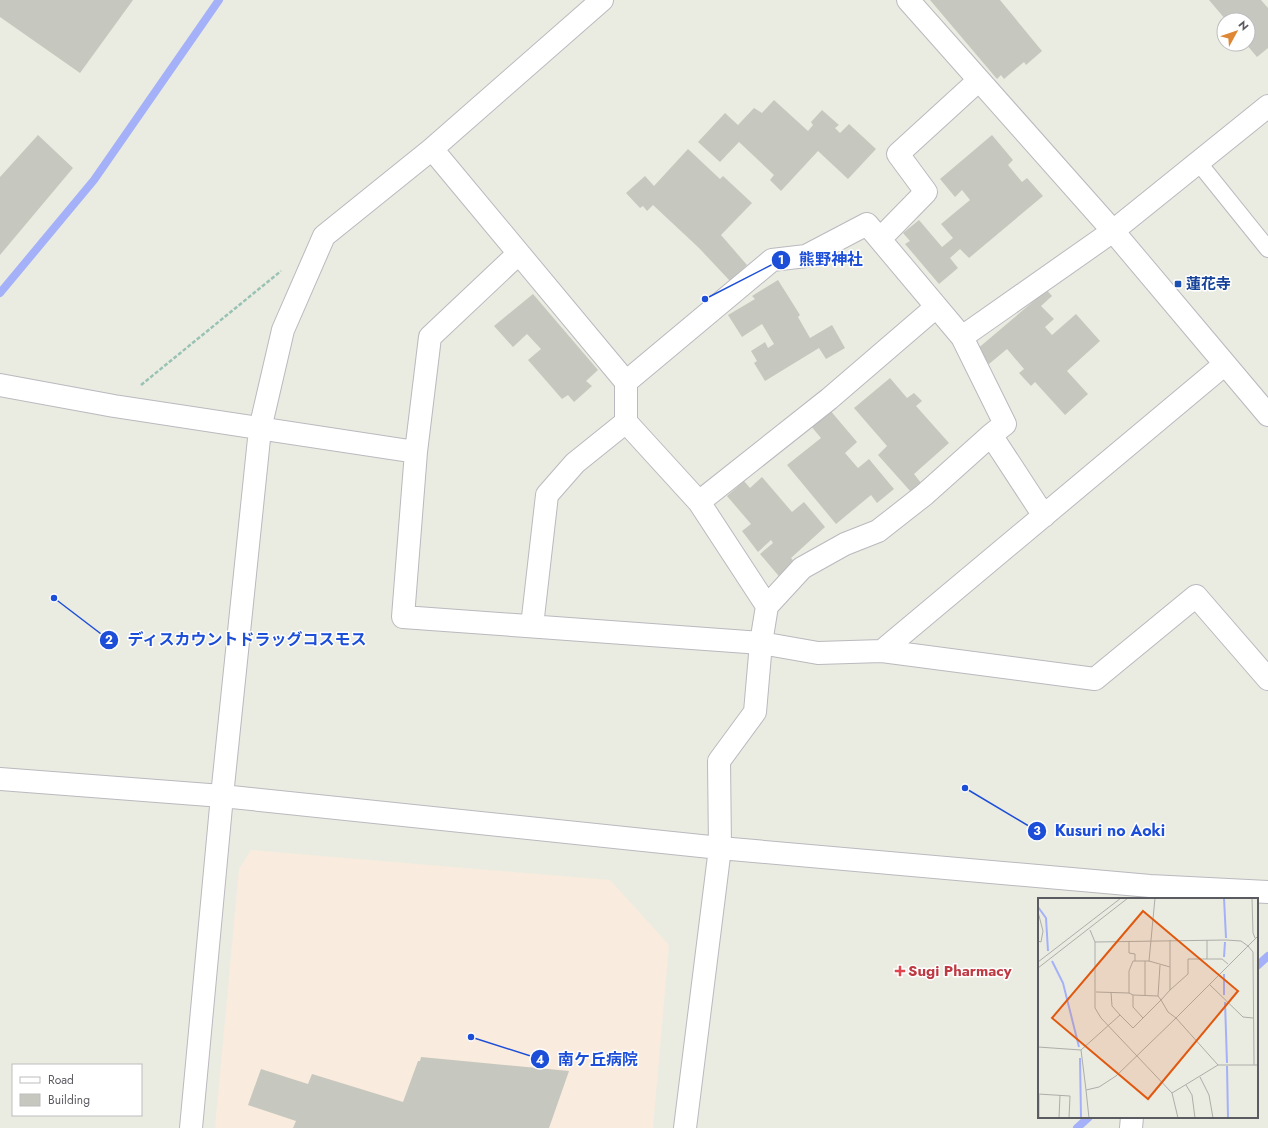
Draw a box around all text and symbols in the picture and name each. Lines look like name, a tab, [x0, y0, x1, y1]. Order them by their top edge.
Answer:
north arrow	[1216, 12, 1256, 52]
text: N	[1235, 17, 1253, 34]
callout: 熊野神社	[771, 246, 871, 274]
text: 熊野神社	[799, 248, 863, 271]
text: 1	[778, 251, 784, 269]
place label: 蓮花寺	[1186, 273, 1231, 295]
marker: 蓮花寺	[1173, 279, 1183, 289]
callout: ディスカウントドラッグコスモス	[99, 626, 375, 654]
text: ディスカウントドラッグコスモス	[128, 628, 366, 651]
text: 2	[105, 631, 113, 649]
callout: Kusuri no Aoki	[1027, 817, 1173, 845]
text: Kusuri no Aoki	[1055, 819, 1165, 842]
text: 3	[1033, 822, 1041, 840]
inset map	[1038, 898, 1258, 1118]
place label: Sugi Pharmacy	[908, 960, 1012, 982]
marker: Sugi Pharmacy	[895, 966, 905, 976]
callout: 南ケ丘病院	[530, 1045, 646, 1073]
text: 南ケ丘病院	[558, 1048, 638, 1071]
text: 4	[536, 1051, 544, 1069]
legend	[12, 1064, 142, 1116]
text: Road	[48, 1071, 74, 1089]
text: Building	[48, 1091, 90, 1109]

